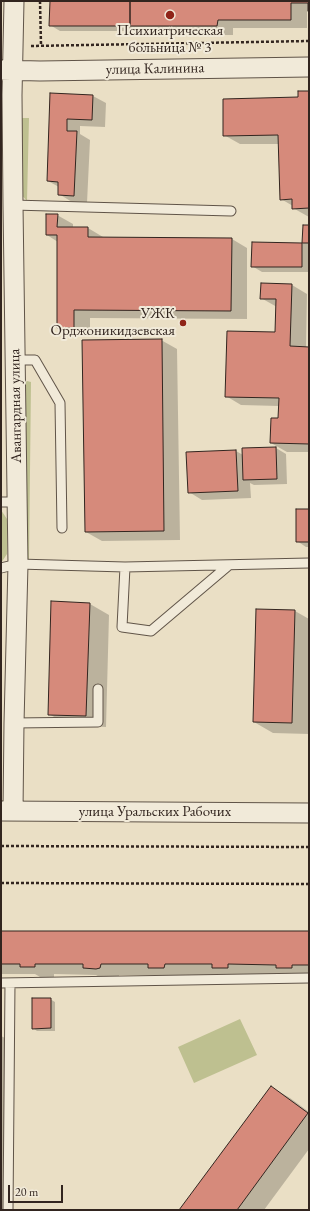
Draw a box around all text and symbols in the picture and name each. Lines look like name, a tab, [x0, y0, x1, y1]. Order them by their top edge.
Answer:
marker: Психиатрическая больница № 3	[164, 9, 176, 21]
place label: Психиатрическая больница № 3	[117, 22, 223, 57]
street label: улица Калинина	[106, 59, 204, 79]
place label: УЖК Орджоникидзевская	[51, 305, 175, 340]
marker: УЖК Орджоникидзевская	[178, 318, 188, 328]
street label: Авангардная улица	[6, 349, 26, 463]
street label: улица Уральских Рабочих	[79, 803, 231, 821]
scale bar	[10, 1177, 65, 1203]
text: 20 m	[15, 1184, 38, 1200]

